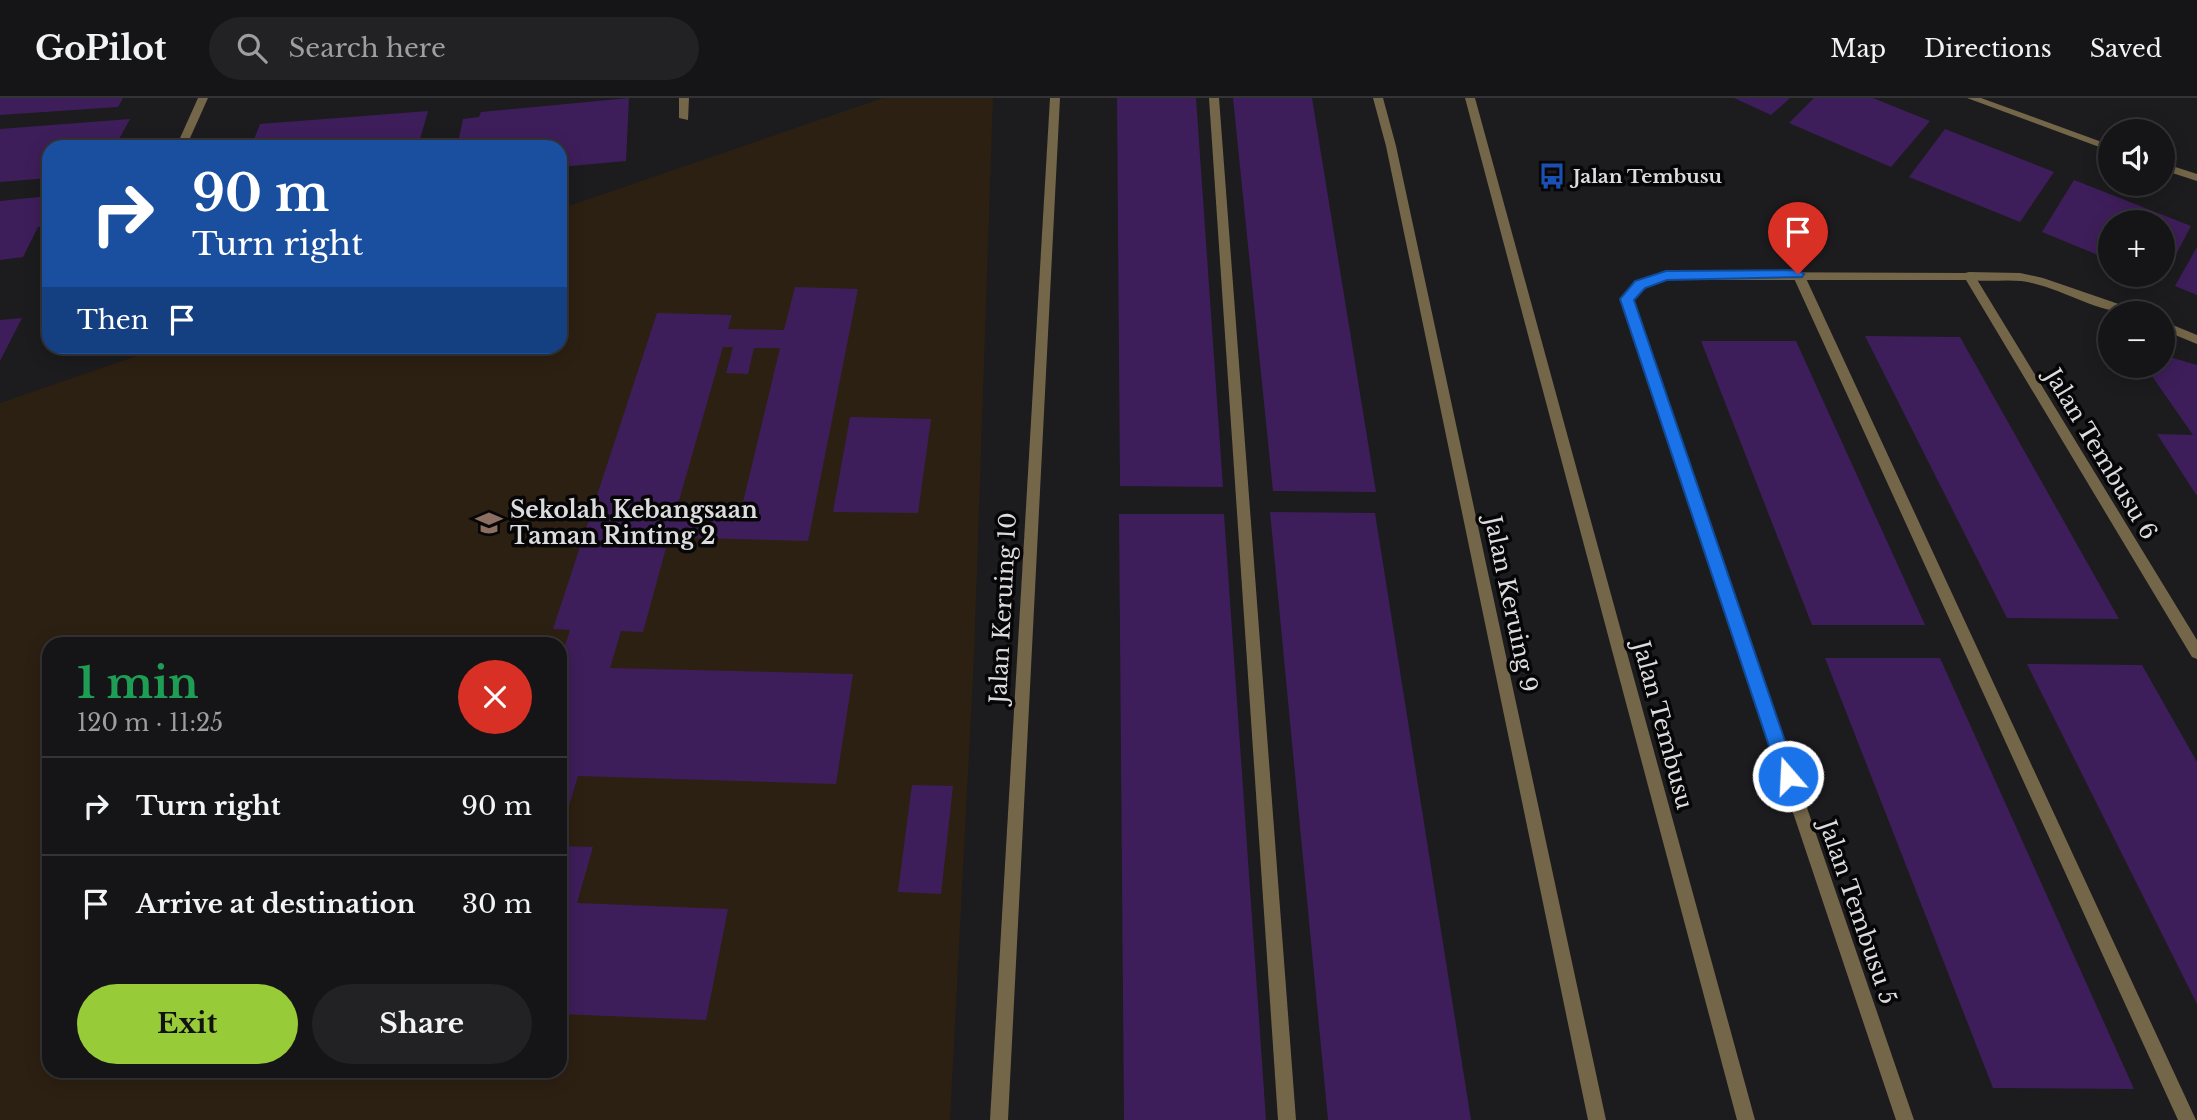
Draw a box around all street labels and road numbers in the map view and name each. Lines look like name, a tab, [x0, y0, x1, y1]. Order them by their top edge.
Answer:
street label: Jalan Tembusu 6	[2037, 361, 2163, 545]
street label: Jalan Keruing 9	[1478, 510, 1543, 695]
street label: Jalan Keruing 10	[984, 512, 1022, 707]
street label: Jalan Tembusu	[1626, 635, 1699, 812]
street label: Jalan Tembusu 5	[1812, 813, 1903, 1008]

